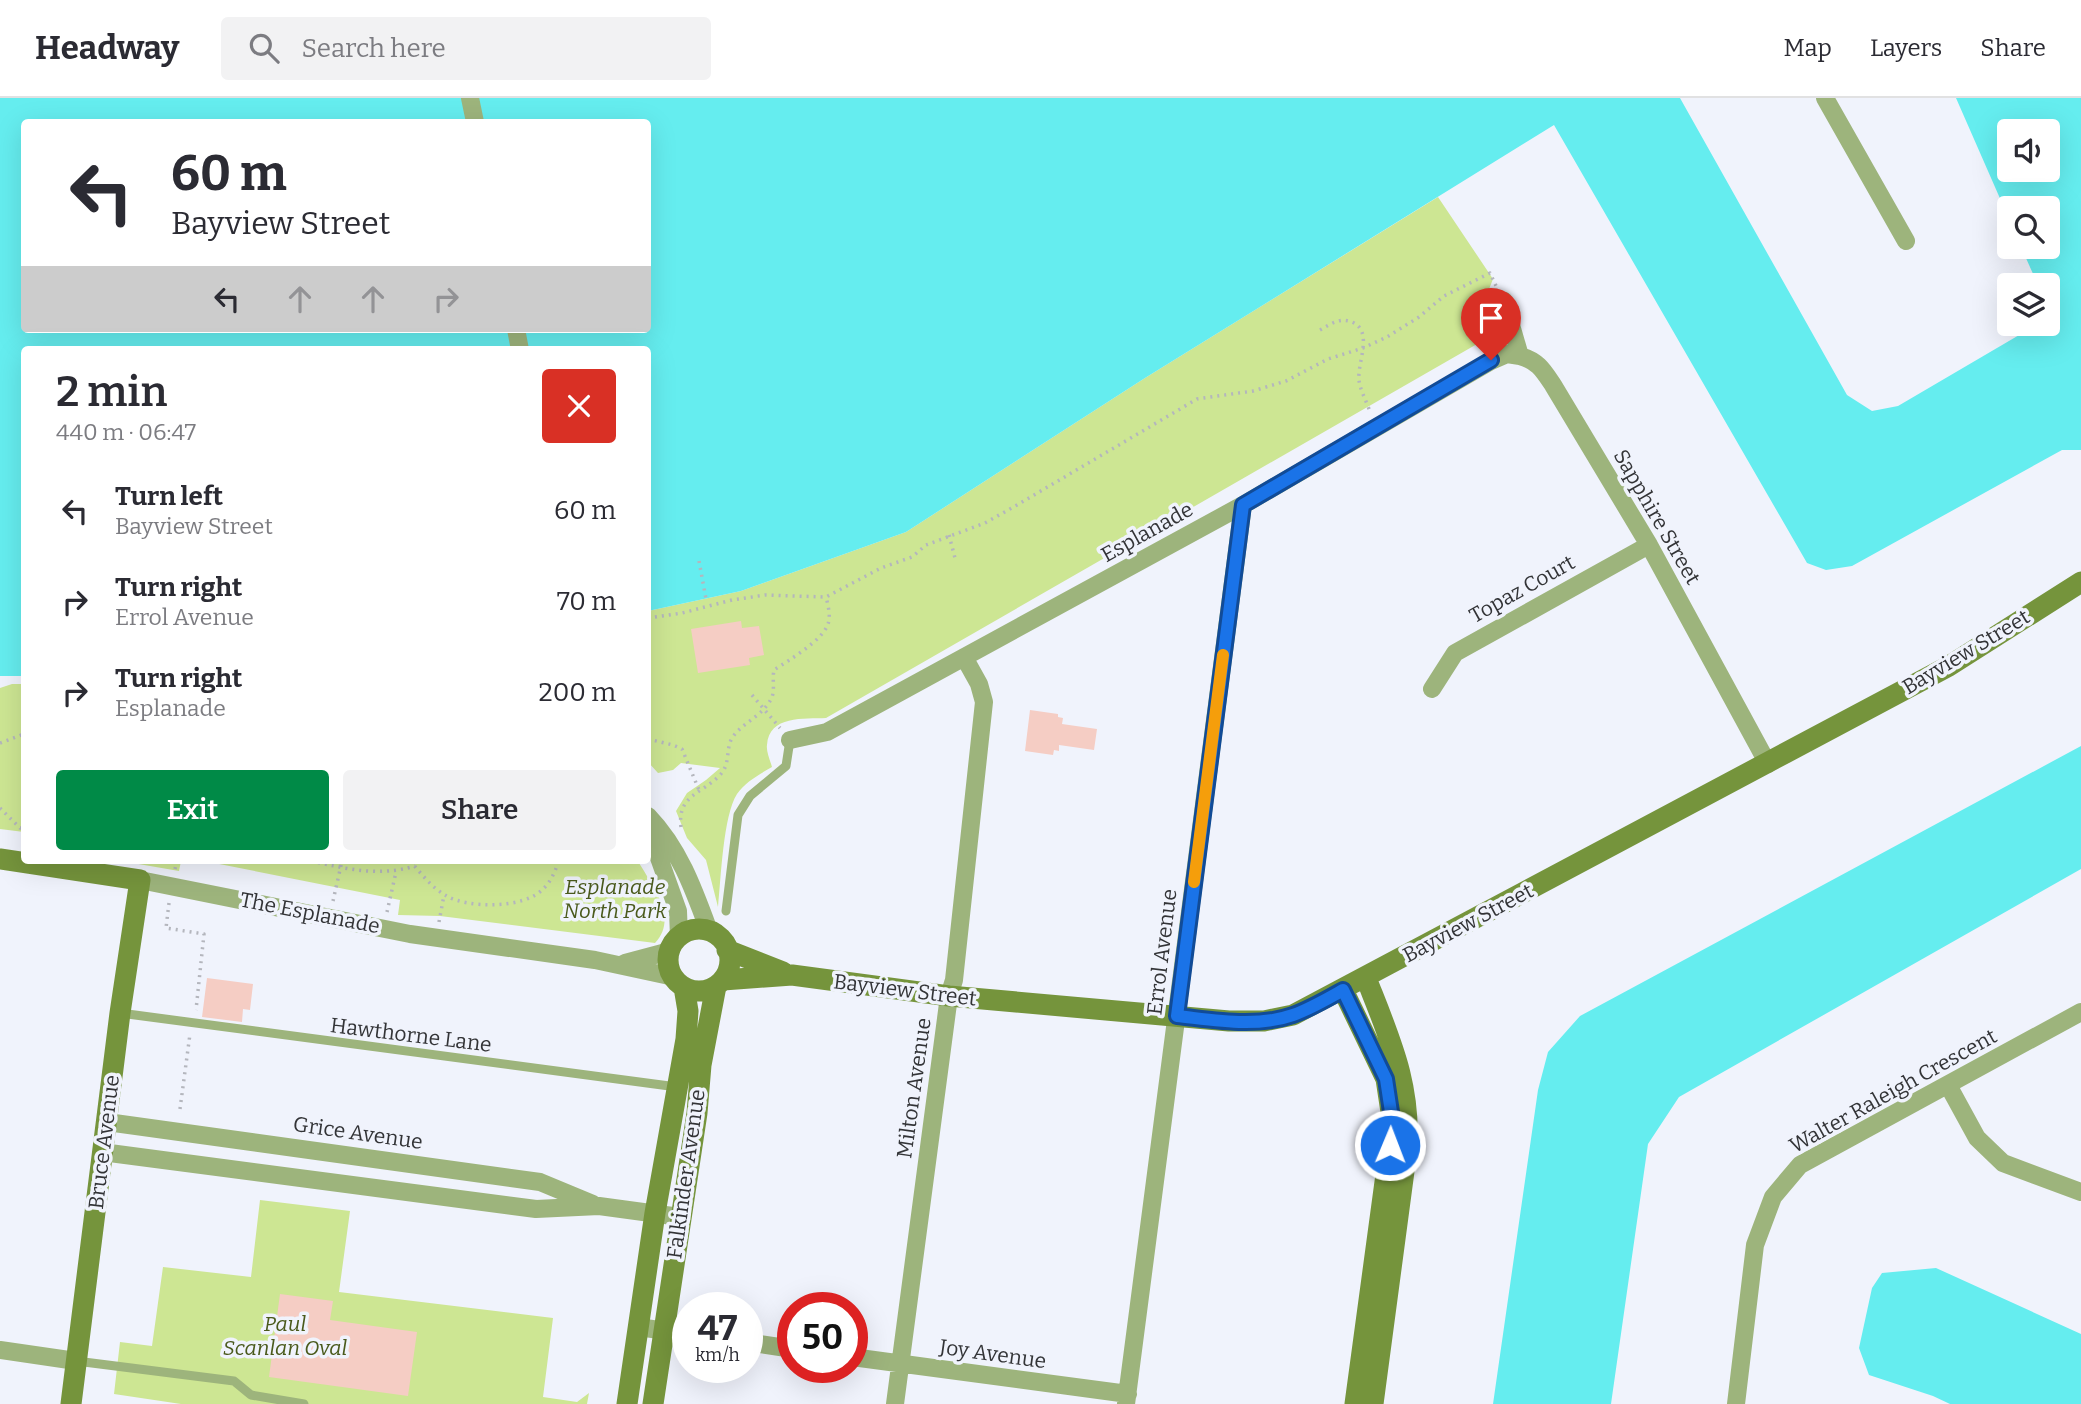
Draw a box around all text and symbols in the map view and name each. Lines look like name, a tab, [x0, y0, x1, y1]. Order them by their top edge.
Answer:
search box	[221, 17, 711, 80]
text: Headway	[35, 28, 179, 68]
icon: search	[245, 29, 283, 67]
text: Search here	[301, 33, 446, 64]
text: Map	[1784, 34, 1832, 62]
text: Layers	[1870, 34, 1942, 62]
text: Share	[1980, 34, 2046, 62]
map controls	[1997, 119, 2060, 336]
button: sound	[1997, 119, 2060, 182]
text: 60 m	[171, 144, 287, 203]
icon: left	[56, 147, 147, 238]
button: search	[1997, 196, 2060, 259]
text: Bayview Street	[171, 204, 390, 242]
button: layers	[1997, 273, 2060, 336]
icon: left	[208, 280, 246, 318]
icon: ahead	[281, 280, 319, 318]
icon: ahead	[354, 280, 392, 318]
icon: right	[427, 280, 465, 318]
pin	[1461, 288, 1521, 360]
icon: arrive	[1472, 299, 1510, 337]
text: 2 min	[56, 367, 167, 417]
button: close	[542, 369, 616, 443]
text: 440 m · 06:47	[56, 418, 196, 446]
street label: Sapphire Street	[1608, 445, 1706, 590]
text: Turn left	[115, 481, 223, 512]
icon: left	[56, 492, 94, 530]
text: 60 m	[554, 495, 616, 526]
street label: Esplanade	[1096, 496, 1198, 568]
text: Bayview Street	[115, 512, 273, 540]
street label: Topaz Court	[1465, 549, 1580, 629]
text: Turn right	[115, 572, 242, 603]
icon: right	[56, 583, 94, 621]
text: 70 m	[557, 586, 616, 617]
text: Errol Avenue	[115, 603, 254, 631]
street label: Bayview Street	[1898, 604, 2035, 700]
text: Turn right	[115, 663, 242, 694]
icon: right	[56, 674, 94, 712]
text: 200 m	[539, 677, 616, 708]
text: Esplanade	[115, 694, 226, 722]
button: Exit	[56, 770, 329, 850]
button: Share	[343, 770, 616, 850]
park label: Esplanade North Park	[563, 874, 667, 924]
street label: Bayview Street	[1398, 878, 1538, 968]
street label: The Esplanade	[238, 887, 382, 939]
street label: Errol Avenue	[1141, 887, 1183, 1017]
street label: Bayview Street	[832, 968, 978, 1012]
street label: Hawthorne Lane	[329, 1012, 493, 1058]
street label: Milton Avenue	[891, 1016, 937, 1160]
street label: Walter Raleigh Crescent	[1785, 1023, 2002, 1159]
street label: Bruce Avenue	[83, 1073, 125, 1211]
street label: Falkinder Avenue	[661, 1087, 711, 1261]
position arrow	[1353, 1108, 1427, 1182]
street label: Grice Avenue	[291, 1111, 425, 1155]
speed limit sign: 50	[777, 1292, 868, 1383]
text: 47	[698, 1307, 737, 1349]
park label: Paul Scanlan Oval	[223, 1311, 348, 1361]
street label: Joy Avenue	[937, 1334, 1048, 1374]
text: km/h	[695, 1344, 740, 1366]

